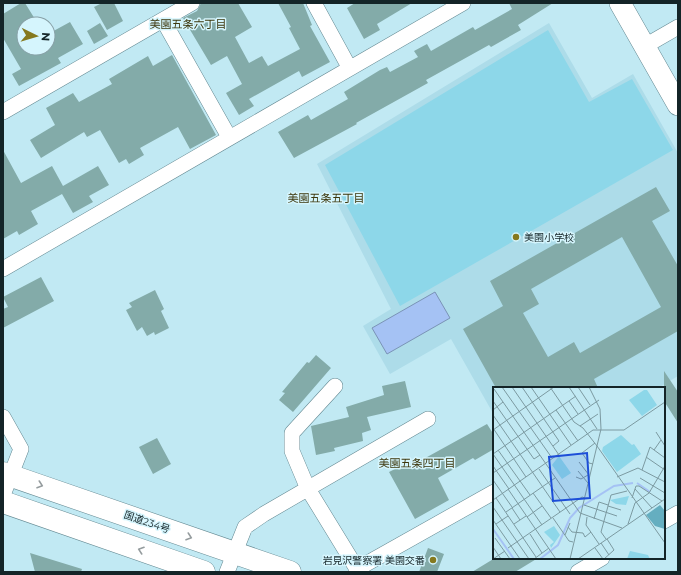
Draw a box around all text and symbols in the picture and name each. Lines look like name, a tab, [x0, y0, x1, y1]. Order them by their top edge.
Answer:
north arrow	[16, 16, 56, 56]
district label: 美園五条六丁目	[150, 17, 227, 31]
text: N	[39, 32, 53, 42]
district label: 美園五条五丁目	[288, 191, 365, 205]
place label: 美園小学校	[524, 231, 574, 244]
marker: 美園小学校	[511, 232, 521, 242]
inset map	[493, 387, 665, 559]
district label: 美園五条四丁目	[379, 456, 456, 470]
one-way arrow	[36, 481, 43, 489]
street label: 国道234号	[122, 508, 172, 536]
one-way arrow	[186, 532, 193, 541]
one-way arrow	[137, 546, 144, 555]
place label: 岩見沢警察署 美園交番	[322, 554, 425, 567]
marker: 岩見沢警察署 美園交番	[428, 555, 438, 565]

